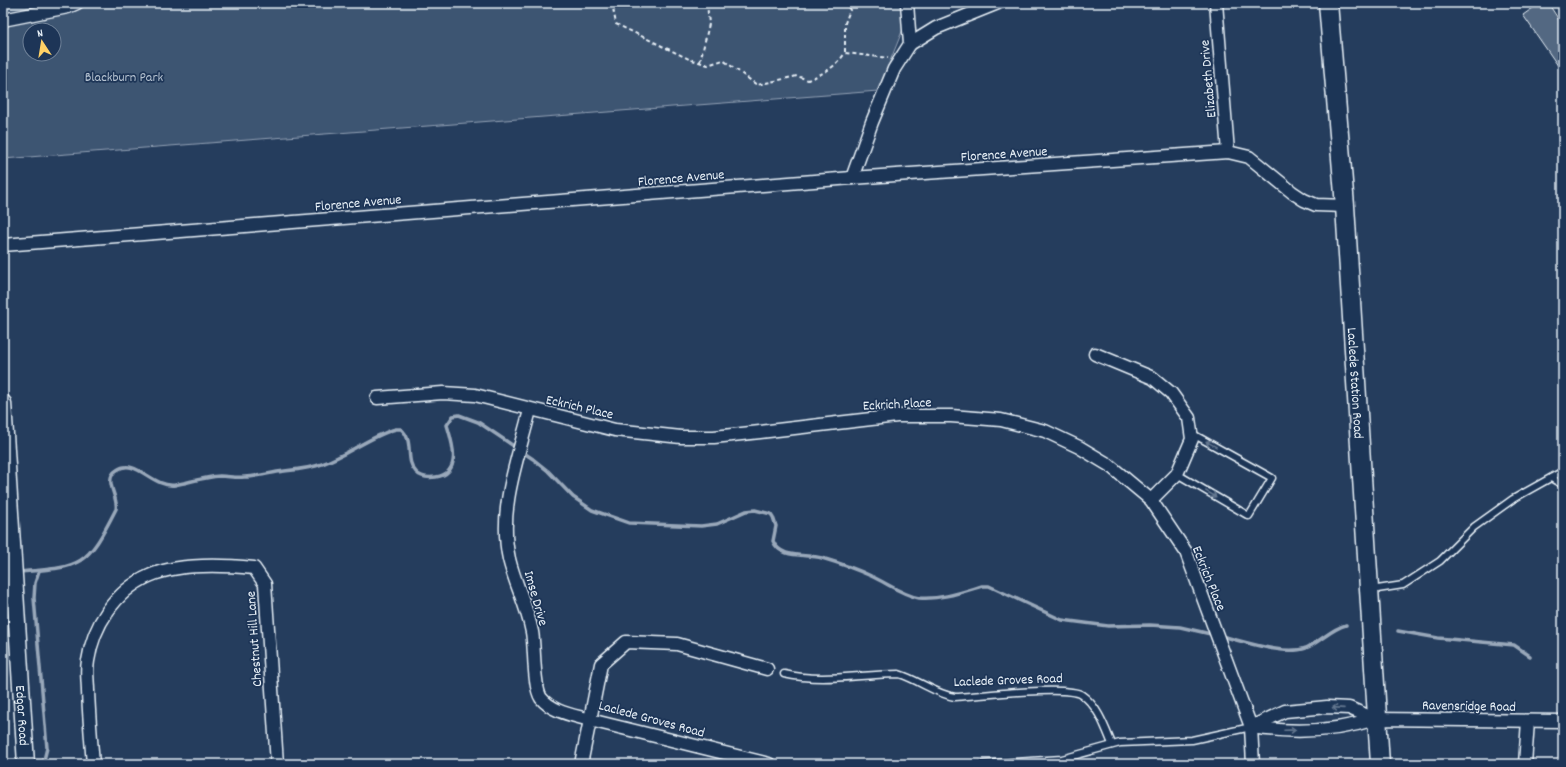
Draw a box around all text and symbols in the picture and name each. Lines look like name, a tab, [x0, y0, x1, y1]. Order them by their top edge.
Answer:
north arrow	[22, 22, 62, 62]
text: N	[36, 26, 45, 43]
street label: Elizabeth Drive	[1196, 39, 1222, 119]
park label: Blackburn Park	[85, 68, 164, 88]
street label: Florence Avenue	[960, 142, 1048, 168]
street label: Florence Avenue	[637, 165, 725, 193]
street label: Florence Avenue	[314, 190, 402, 218]
street label: Laclede Station Road	[1341, 327, 1368, 439]
street label: Eckrich Place	[544, 390, 615, 425]
street label: Eckrich Place	[862, 393, 932, 417]
one-way arrow	[1205, 440, 1217, 448]
one-way arrow	[1205, 490, 1217, 498]
street label: Eckrich Place	[1186, 543, 1230, 614]
street label: Imse Drive	[518, 569, 552, 628]
street label: Chestnut Hill Lane	[242, 590, 268, 687]
street label: Laclede Groves Road	[953, 669, 1063, 693]
street label: Edgar Road	[9, 685, 33, 746]
street label: Laclede Groves Road	[596, 696, 707, 744]
street label: Ravensridge Road	[1422, 696, 1516, 718]
one-way arrow	[1332, 704, 1345, 711]
one-way arrow	[1283, 726, 1296, 734]

